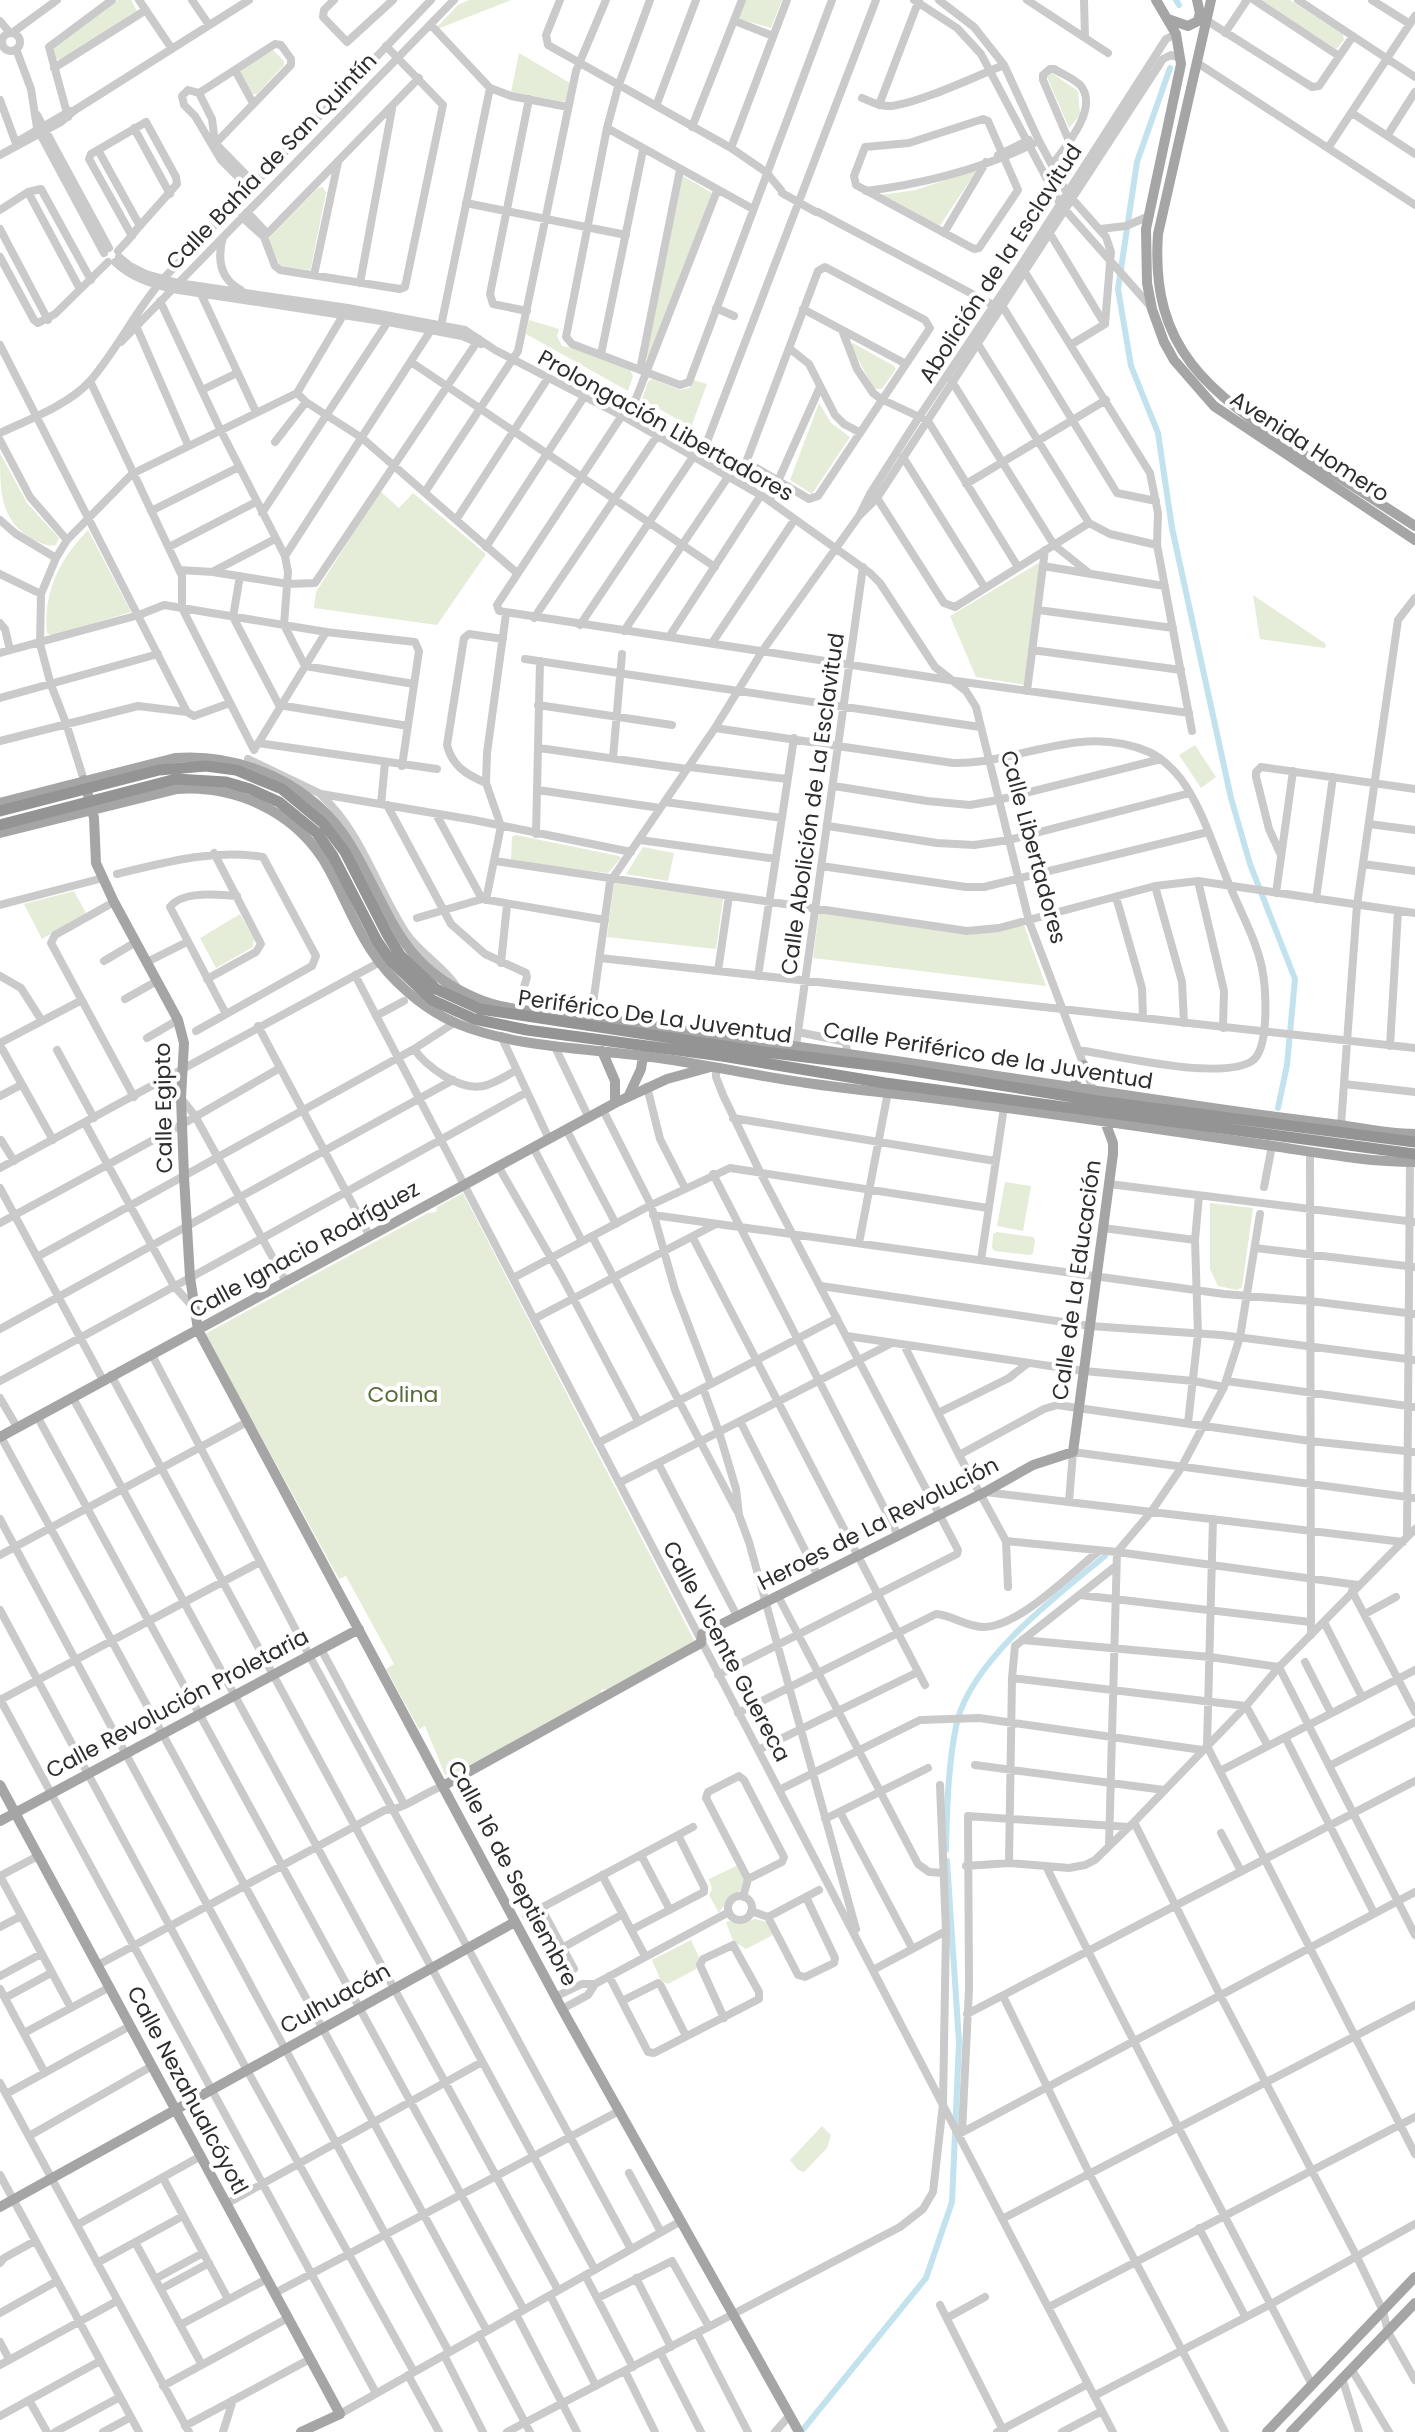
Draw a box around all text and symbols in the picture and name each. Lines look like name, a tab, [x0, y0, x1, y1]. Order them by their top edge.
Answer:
street label: Calle Bahía de San Quintín	[159, 46, 384, 277]
street label: Abolición de la Esclavitud	[911, 138, 1089, 389]
street label: Prolongación Libertadores	[532, 342, 799, 509]
street label: Avenida Homero	[1224, 383, 1395, 509]
street label: Calle Abolición de La Esclavitud	[773, 631, 852, 977]
street label: Calle Libertadores	[993, 747, 1074, 947]
street label: Periférico De La Juventud	[516, 982, 794, 1051]
street label: Calle Periférico de la Juventud	[821, 1014, 1155, 1097]
street label: Calle Egipto	[147, 1042, 180, 1174]
street label: Calle de La Educación	[1044, 1158, 1109, 1402]
street label: Calle Ignacio Rodríguez	[184, 1173, 425, 1326]
park label: Colina	[368, 1379, 438, 1410]
street label: Heroes de La Revolución	[752, 1449, 1004, 1598]
street label: Calle Vicente Guereca	[655, 1535, 798, 1767]
street label: Calle Revolución Proletaria	[40, 1621, 314, 1786]
street label: Calle 16 de Septiembre	[440, 1755, 585, 1991]
street label: Culhuacán	[274, 1955, 396, 2042]
street label: Calle Nezahualcóyotl	[119, 1981, 256, 2200]

